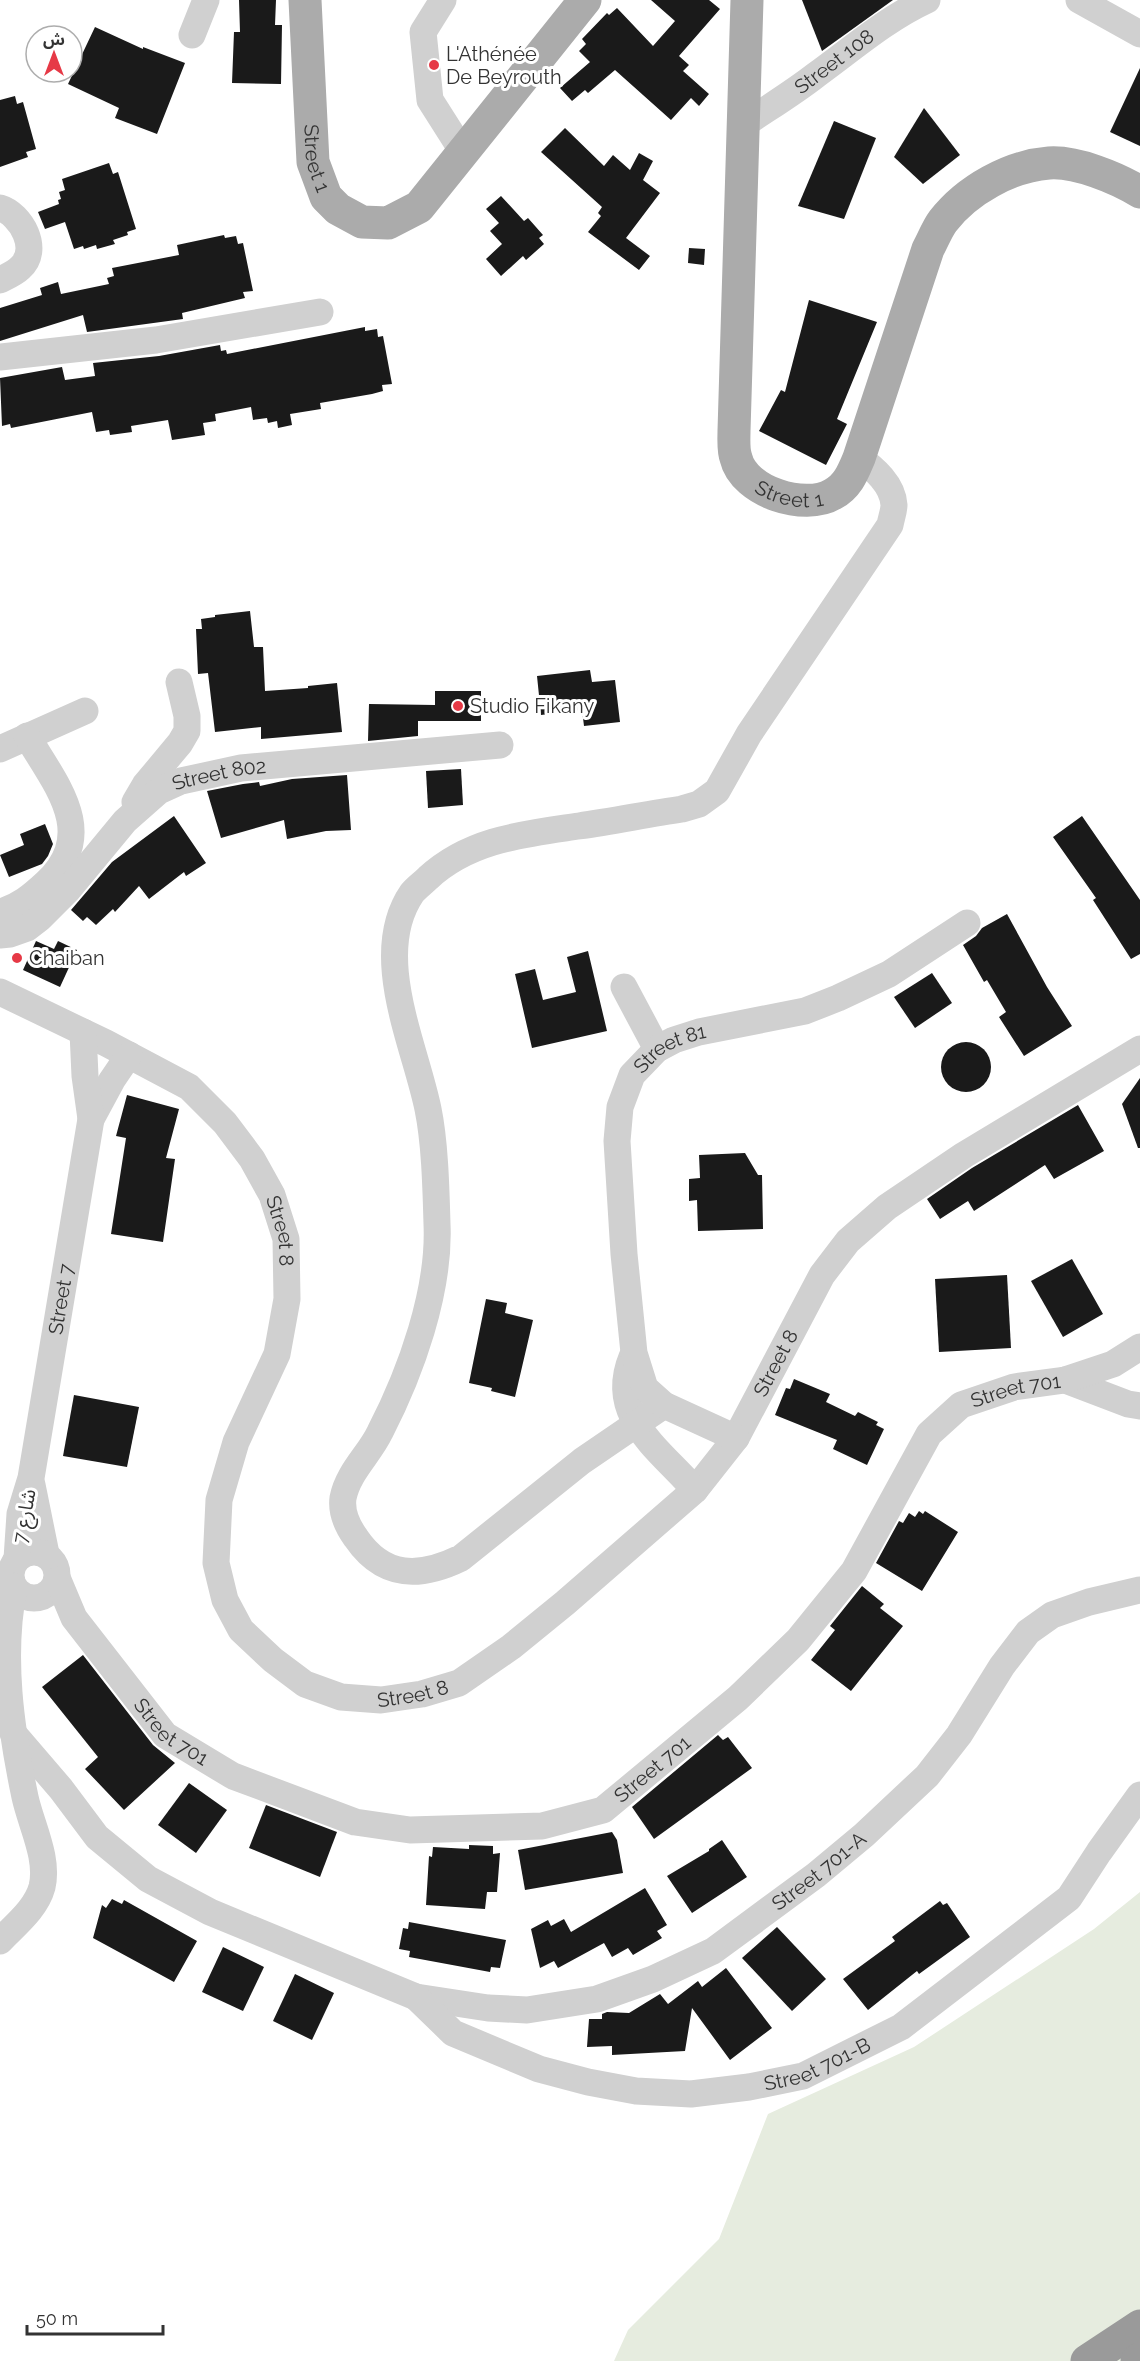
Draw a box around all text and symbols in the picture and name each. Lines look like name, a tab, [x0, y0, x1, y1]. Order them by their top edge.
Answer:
north arrow	[24, 24, 84, 84]
street label: Street 108	[790, 24, 878, 99]
text: ش	[43, 30, 65, 49]
place label: L'Athénée De Beyrouth	[446, 42, 562, 89]
marker: L'Athénée De Beyrouth	[427, 58, 441, 72]
street label: Street 1	[299, 124, 335, 196]
street label: Street 1	[751, 475, 826, 512]
place label: Studio Fikany	[470, 694, 594, 718]
marker: Studio Fikany	[451, 699, 465, 713]
street label: Street 802	[168, 754, 267, 796]
place label: Chaiban	[29, 946, 105, 970]
marker: Chaiban	[10, 951, 24, 965]
street label: Street 81	[628, 1019, 708, 1078]
street label: Street 8	[261, 1192, 299, 1267]
street label: Street 7	[43, 1262, 79, 1336]
street label: Street 8	[748, 1325, 803, 1401]
street label: Street 701	[968, 1369, 1063, 1413]
street label: شارع 7	[7, 1487, 44, 1546]
street label: Street 8	[375, 1675, 451, 1712]
street label: Street 701	[129, 1693, 213, 1771]
street label: Street 701	[609, 1730, 696, 1808]
street label: Street 701-A	[767, 1826, 871, 1916]
street label: Street 701-B	[762, 2032, 874, 2096]
scale bar	[27, 2298, 164, 2336]
text: 50 m	[36, 2308, 78, 2329]

